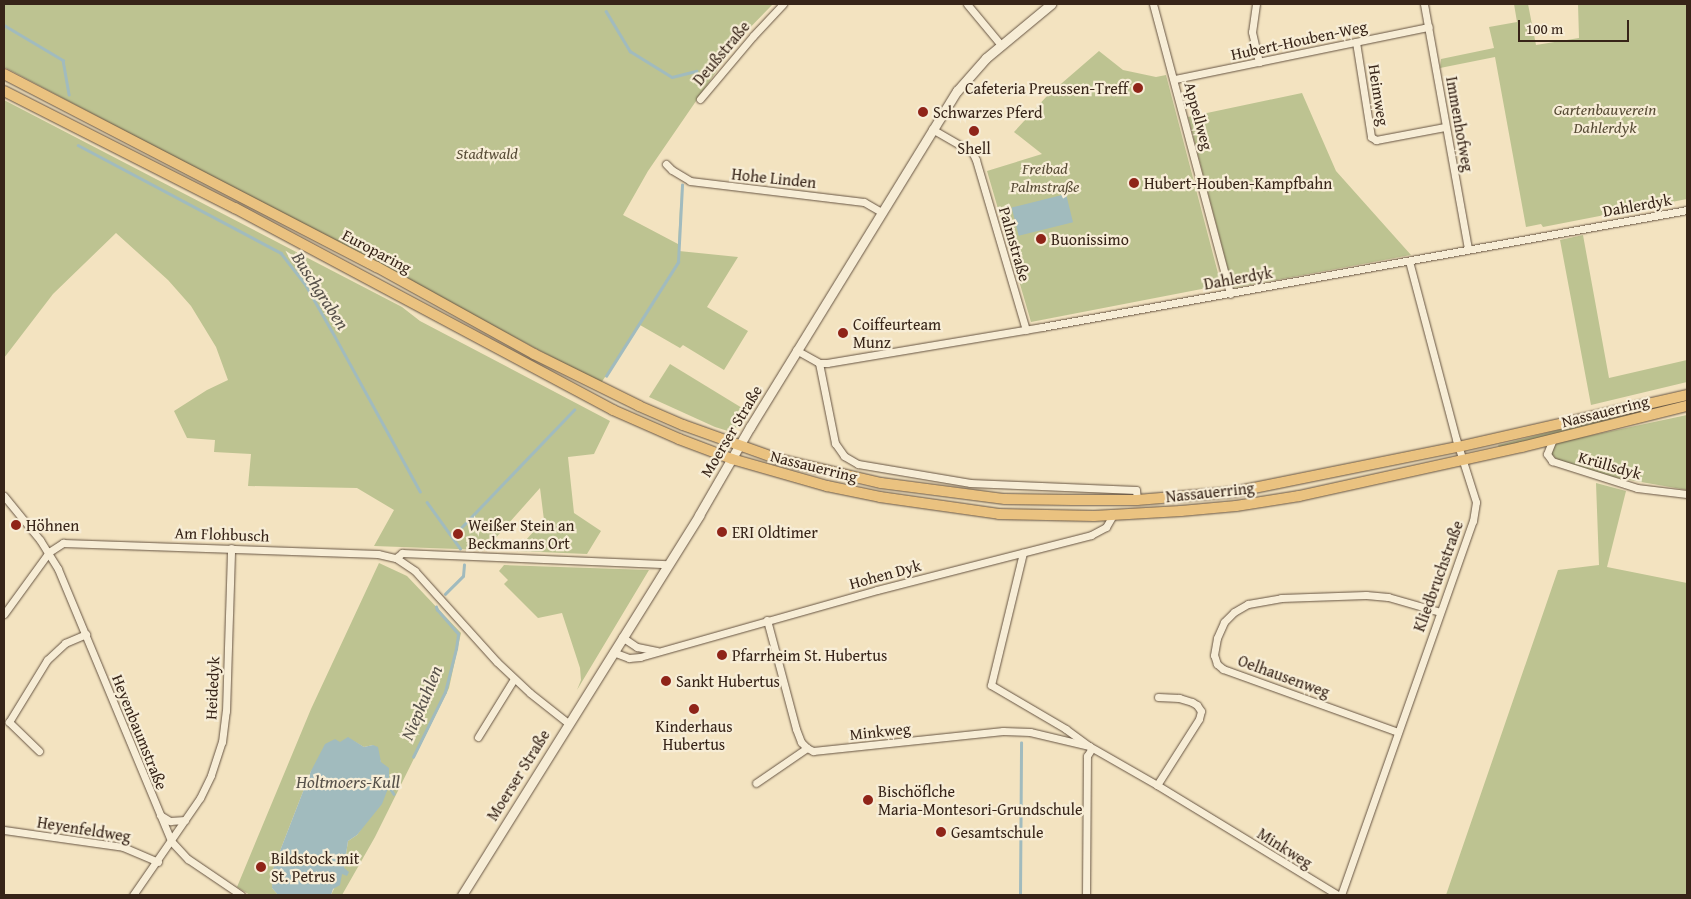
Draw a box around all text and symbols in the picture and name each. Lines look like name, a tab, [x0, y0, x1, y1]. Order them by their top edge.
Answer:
scale bar	[1521, 10, 1632, 42]
street label: Hubert-Houben-Weg	[1229, 16, 1369, 64]
street label: Deußstraße	[689, 17, 753, 89]
text: 100 m	[1526, 18, 1563, 39]
street label: Heimweg	[1365, 63, 1393, 127]
street label: Immenhofweg	[1442, 75, 1478, 173]
place label: Cafeteria Preussen-Treff	[965, 78, 1128, 98]
street label: Appellweg	[1181, 80, 1217, 152]
marker: Cafeteria Preussen-Treff	[1132, 82, 1144, 94]
park label: Gartenbauverein Dahlerdyk	[1554, 99, 1656, 137]
place label: Schwarzes Pferd	[933, 102, 1043, 122]
marker: Schwarzes Pferd	[917, 106, 929, 118]
marker: Shell	[968, 125, 980, 137]
place label: Shell	[957, 138, 991, 158]
park label: Stadtwald	[456, 143, 518, 163]
park label: Freibad Palmstraße	[1010, 158, 1080, 196]
street label: Hohe Linden	[731, 164, 817, 192]
place label: Hubert-Houben-Kampfbahn	[1144, 173, 1332, 193]
marker: Hubert-Houben-Kampfbahn	[1128, 177, 1140, 189]
street label: Dahlerdyk	[1601, 190, 1673, 220]
street label: Palmstraße	[995, 205, 1035, 283]
street label: Europaring	[339, 225, 415, 277]
place label: Buonissimo	[1051, 229, 1129, 249]
marker: Buonissimo	[1035, 233, 1047, 245]
water label: Buschgraben	[287, 248, 353, 334]
street label: Dahlerdyk	[1202, 263, 1274, 293]
place label: Coiffeurteam Munz	[853, 314, 941, 352]
marker: Coiffeurteam Munz	[837, 327, 849, 339]
street label: Moerser Straße	[696, 382, 766, 480]
street label: Nassauerring	[1559, 391, 1651, 431]
street label: Nassauerring	[768, 446, 860, 486]
street label: Krüllsdyk	[1576, 447, 1644, 483]
street label: Nassauerring	[1165, 478, 1255, 506]
place label: Höhnen	[26, 515, 79, 535]
place label: Weißer Stein an Beckmanns Ort	[468, 515, 574, 553]
street label: Kliedbruchstraße	[1409, 518, 1467, 634]
marker: Höhnen	[10, 519, 22, 531]
place label: ERI Oldtimer	[732, 522, 818, 542]
street label: Am Flohbusch	[174, 523, 270, 545]
marker: ERI Oldtimer	[716, 526, 728, 538]
marker: Weißer Stein an Beckmanns Ort	[452, 528, 464, 540]
street label: Hohen Dyk	[847, 555, 923, 593]
place label: Pfarrheim St. Hubertus	[732, 645, 887, 665]
marker: Pfarrheim St. Hubertus	[716, 649, 728, 661]
street label: Oelhausenweg	[1235, 651, 1333, 701]
street label: Heidedyk	[201, 656, 223, 720]
water label: Niepkuhlen	[397, 663, 447, 743]
place label: Sankt Hubertus	[676, 671, 780, 691]
street label: Heyenbaumstraße	[108, 672, 172, 792]
marker: Sankt Hubertus	[660, 675, 672, 687]
marker: Kinderhaus Hubertus	[688, 703, 700, 715]
place label: Kinderhaus Hubertus	[655, 716, 733, 754]
street label: Minkweg	[849, 718, 911, 744]
street label: Moerser Straße	[482, 726, 554, 824]
water label: Holtmoers-Kull	[296, 771, 400, 793]
place label: Bischöflche Maria-Montesori-Grundschule	[878, 781, 1082, 819]
marker: Bischöflche Maria-Montesori-Grundschule	[862, 794, 874, 806]
street label: Heyenfeldweg	[36, 812, 132, 846]
place label: Gesamtschule	[951, 822, 1043, 842]
street label: Minkweg	[1254, 824, 1316, 872]
marker: Gesamtschule	[935, 826, 947, 838]
place label: Bildstock mit St. Petrus	[271, 848, 359, 886]
marker: Bildstock mit St. Petrus	[255, 861, 267, 873]

